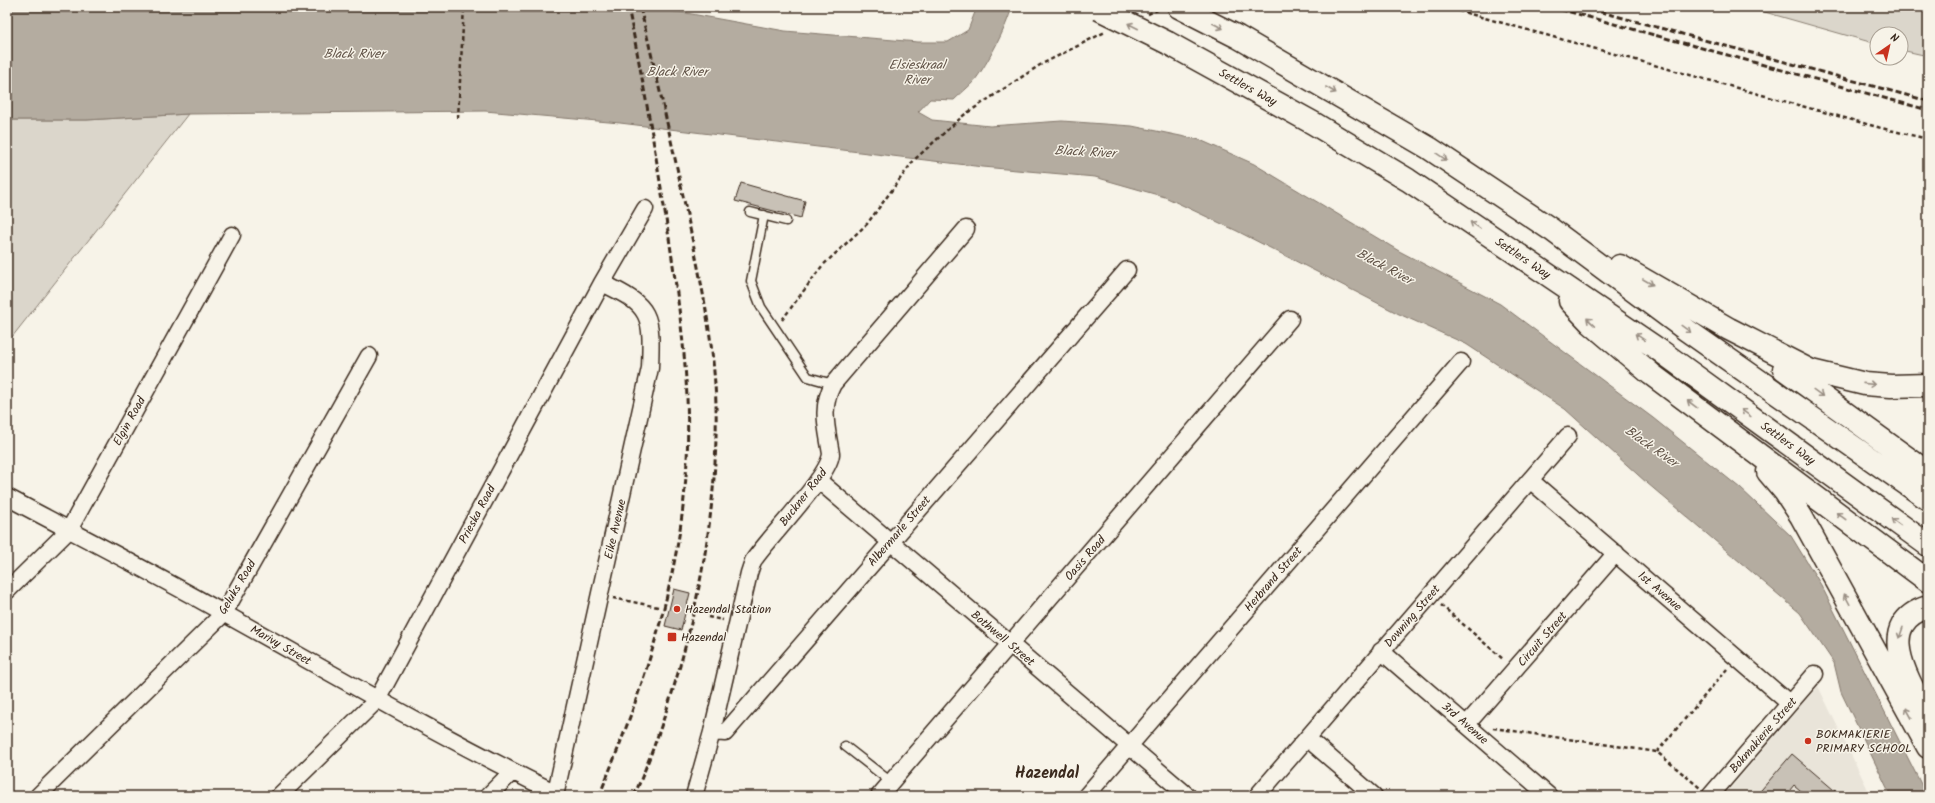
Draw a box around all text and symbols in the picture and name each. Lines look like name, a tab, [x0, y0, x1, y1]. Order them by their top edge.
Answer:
one-way arrow	[1127, 22, 1139, 29]
one-way arrow	[1212, 23, 1224, 31]
north arrow	[1869, 26, 1909, 66]
text: N	[1886, 29, 1902, 48]
water label: Black River	[324, 44, 387, 65]
water label: Elsieskraal River	[889, 55, 948, 91]
water label: Black River	[647, 62, 710, 83]
street label: Settlers Way	[1215, 64, 1281, 111]
one-way arrow	[1325, 87, 1337, 95]
water label: Black River	[1054, 140, 1119, 165]
one-way arrow	[1437, 153, 1448, 161]
one-way arrow	[1469, 221, 1480, 229]
street label: Settlers Way	[1491, 233, 1555, 284]
water label: Black River	[1352, 244, 1419, 292]
one-way arrow	[1642, 278, 1654, 286]
one-way arrow	[1586, 318, 1596, 327]
one-way arrow	[1680, 325, 1691, 333]
one-way arrow	[1635, 333, 1646, 341]
one-way arrow	[1862, 380, 1875, 388]
one-way arrow	[1812, 389, 1823, 398]
street label: Elgin Road	[108, 392, 151, 449]
one-way arrow	[1686, 400, 1697, 409]
one-way arrow	[1741, 409, 1752, 417]
street label: Settlers Way	[1756, 417, 1819, 470]
water label: Black River	[1620, 421, 1684, 475]
street label: Buckner Road	[775, 463, 833, 530]
street label: Prieska Road	[454, 481, 501, 547]
street label: Albermarle Street	[863, 491, 936, 571]
street label: Eike Avenue	[599, 497, 632, 561]
one-way arrow	[1835, 511, 1846, 520]
one-way arrow	[1891, 518, 1902, 526]
street label: Oasis Road	[1060, 531, 1111, 585]
street label: Herbrand Street	[1240, 542, 1307, 616]
street label: Geluks Road	[214, 555, 262, 618]
street label: 1st Avenue	[1633, 567, 1687, 617]
street label: Downing Street	[1380, 580, 1445, 652]
one-way arrow	[1843, 593, 1851, 605]
place label: Hazendal Station	[685, 600, 771, 619]
marker: Hazendal Station	[672, 604, 682, 614]
street label: Bothwell Street	[966, 606, 1039, 671]
street label: Circuit Street	[1513, 607, 1572, 671]
street label: Marivy Street	[247, 620, 315, 671]
one-way arrow	[1897, 626, 1904, 639]
place label: Hazendal	[681, 628, 726, 647]
marker: Hazendal	[666, 631, 678, 643]
street label: Bokmakierie Street	[1725, 693, 1802, 778]
street label: 3rd Avenue	[1437, 698, 1493, 750]
one-way arrow	[1905, 707, 1912, 719]
place label: BOKMAKIERIE PRIMARY SCHOOL	[1816, 725, 1912, 758]
marker: BOKMAKIERIE PRIMARY SCHOOL	[1803, 736, 1813, 746]
district label: Hazendal	[1015, 761, 1080, 786]

